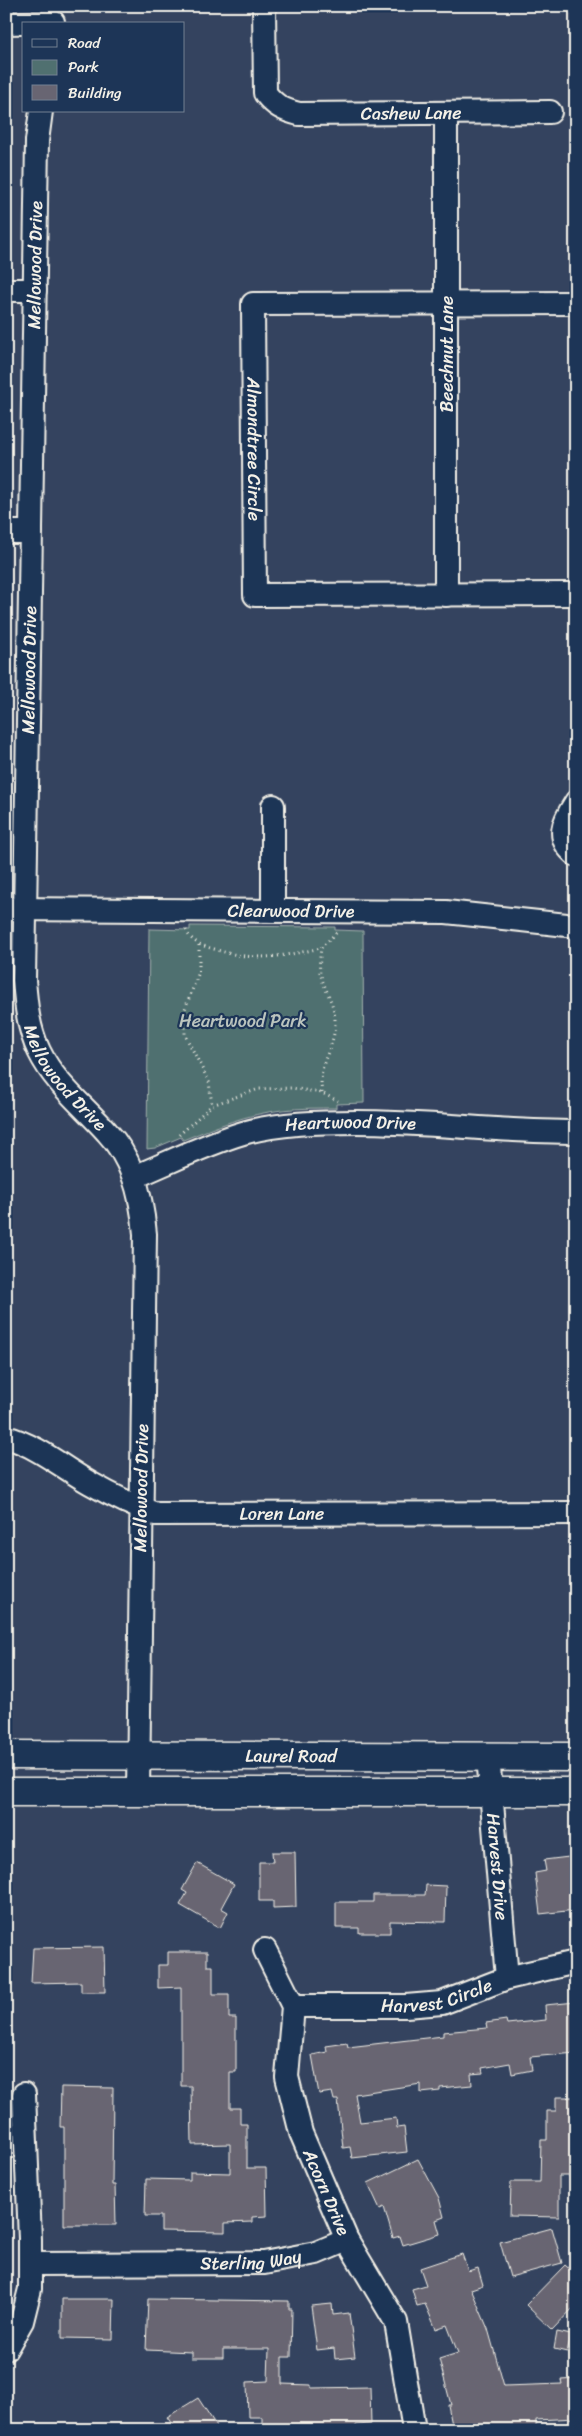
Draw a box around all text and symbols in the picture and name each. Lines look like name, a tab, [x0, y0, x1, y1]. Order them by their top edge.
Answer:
legend	[22, 22, 185, 112]
text: Road	[68, 30, 101, 56]
text: Park	[68, 54, 99, 80]
text: Building	[68, 80, 122, 106]
street label: Cashew Lane	[361, 97, 462, 130]
street label: Mellowood Drive	[18, 200, 52, 329]
street label: Beechnut Lane	[431, 296, 463, 412]
street label: Almondtree Circle	[237, 376, 270, 521]
street label: Mellowood Drive	[12, 605, 46, 734]
street label: Clearwood Drive	[227, 895, 355, 927]
park label: Heartwood Park	[179, 1005, 307, 1037]
street label: Mellowood Drive	[14, 1021, 115, 1139]
street label: Heartwood Drive	[283, 1106, 417, 1141]
street label: Mellowood Drive	[124, 1423, 158, 1552]
street label: Loren Lane	[239, 1498, 324, 1530]
street label: Laurel Road	[245, 1740, 338, 1772]
street label: Harvest Drive	[477, 1812, 518, 1922]
street label: Harvest Circle	[381, 1969, 497, 2022]
street label: Acorn Drive	[293, 2143, 359, 2241]
street label: Sterling Way	[200, 2240, 305, 2279]

